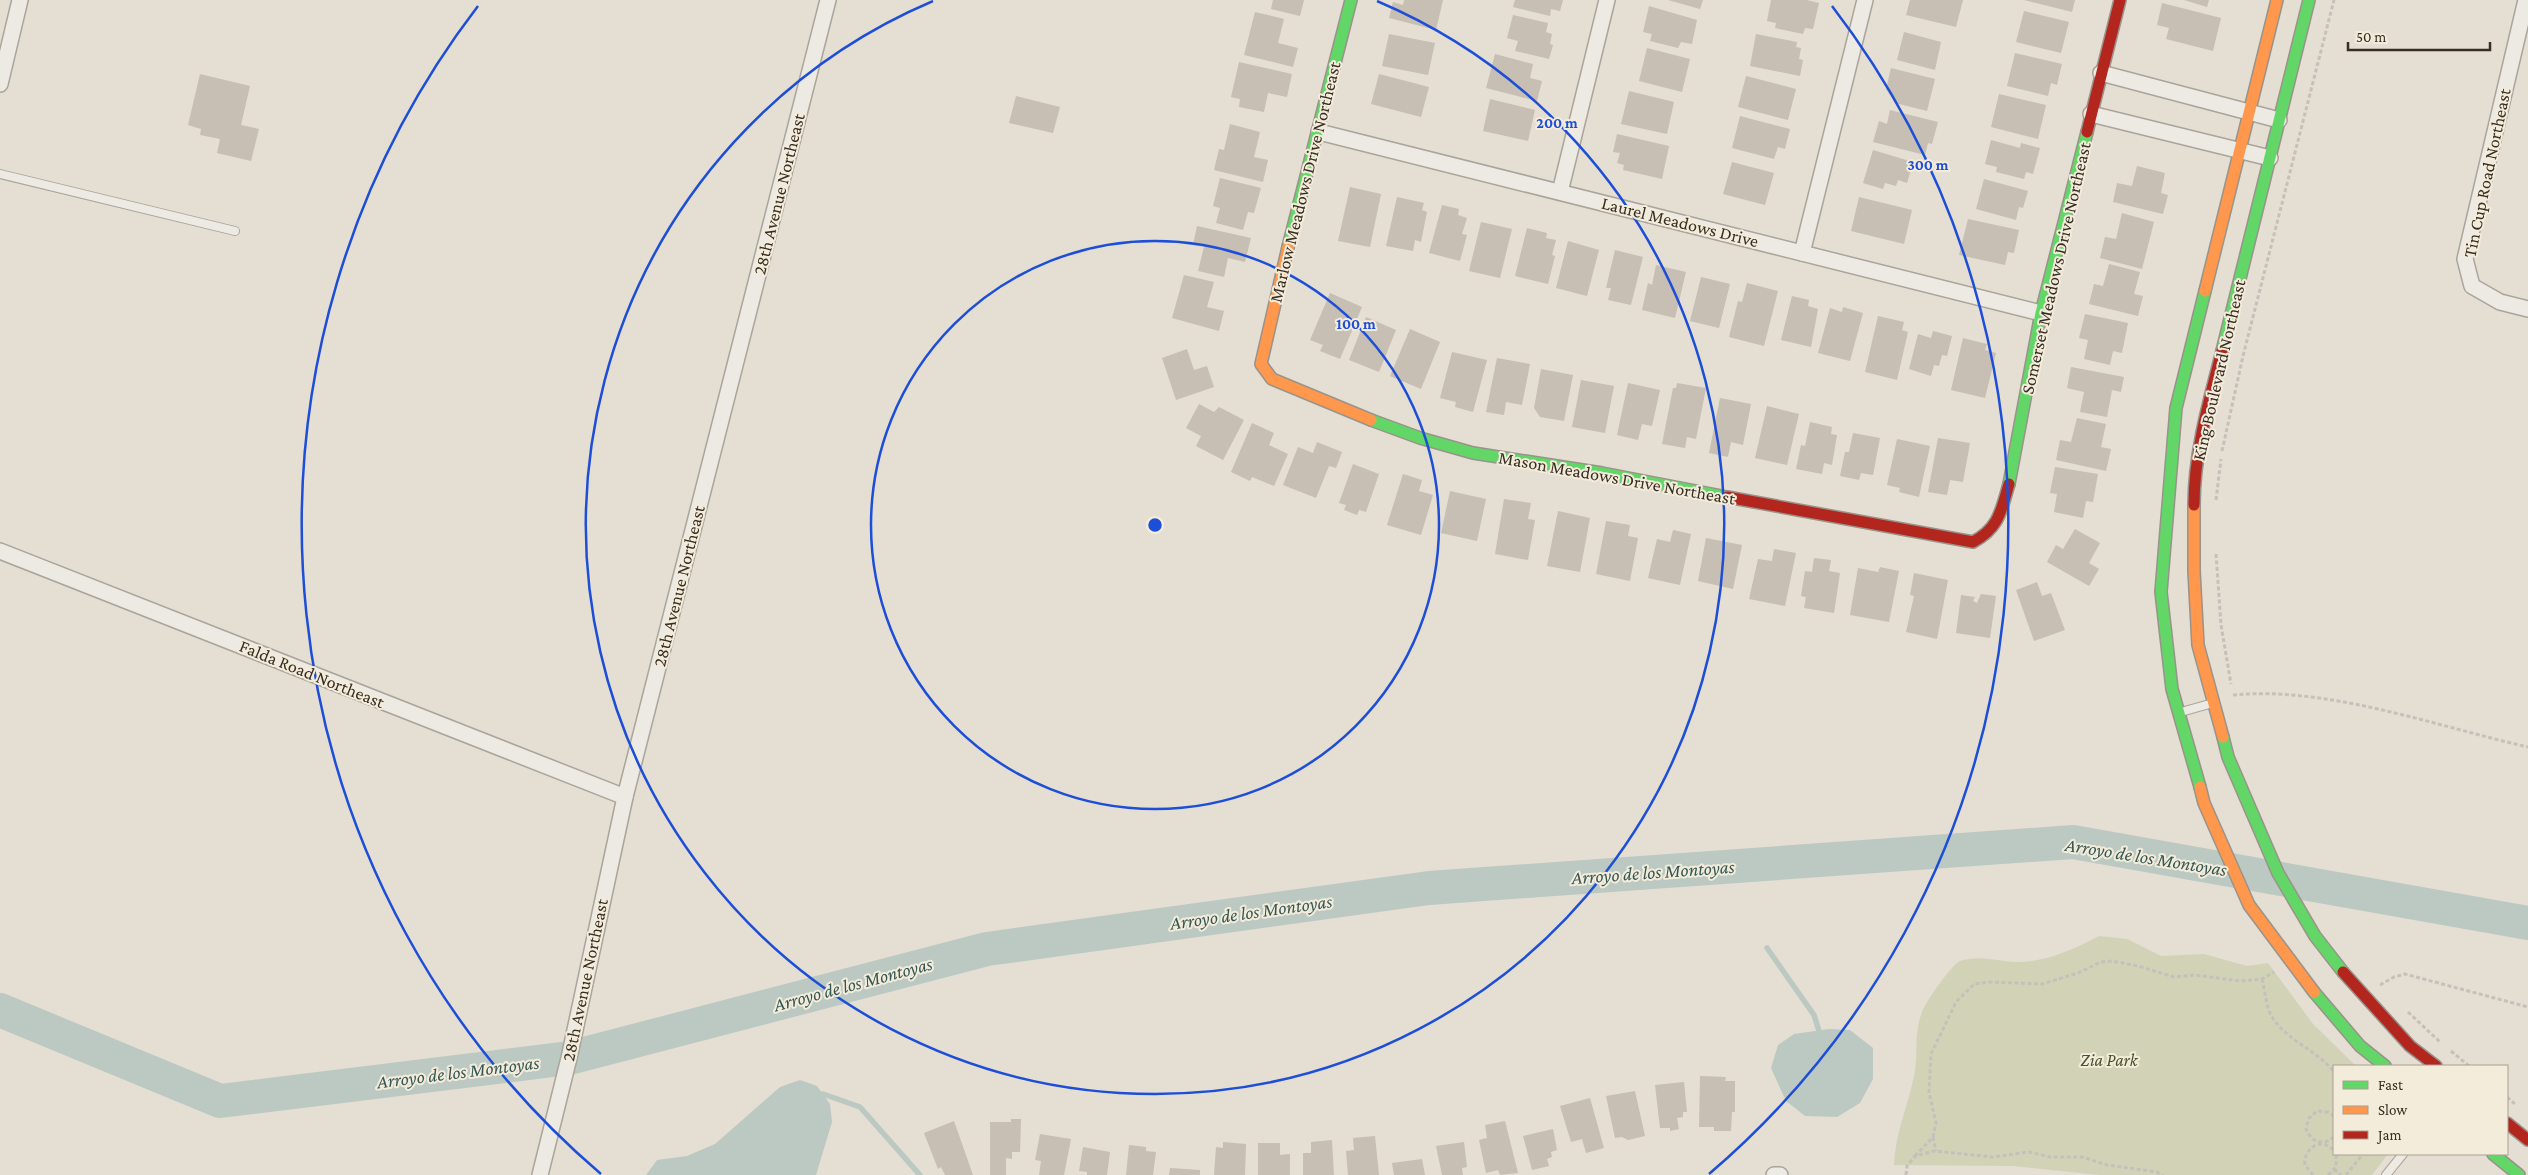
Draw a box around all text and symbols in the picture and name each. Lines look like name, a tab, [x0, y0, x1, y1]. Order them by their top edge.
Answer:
scale bar	[2348, 20, 2490, 52]
text: 50 m	[2356, 29, 2386, 45]
street label: Marlow Meadows Drive Northeast	[1265, 59, 1345, 304]
street label: Tin Cup Road Northeast	[2459, 86, 2515, 259]
street label: 28th Avenue Northeast	[749, 110, 809, 277]
text: 200 m	[1536, 115, 1578, 131]
street label: Somerset Meadows Drive Northeast	[2017, 139, 2095, 396]
text: 300 m	[1907, 157, 1949, 173]
street label: Laurel Meadows Drive	[1599, 193, 1761, 251]
street label: King Boulevard Northeast	[2188, 277, 2250, 462]
text: 100 m	[1336, 316, 1376, 332]
street label: Mason Meadows Drive Northeast	[1497, 447, 1738, 509]
street label: 28th Avenue Northeast	[649, 502, 709, 669]
centre of rings	[1146, 516, 1164, 534]
street label: Falda Road Northeast	[237, 636, 388, 713]
water label: Arroyo de los Montoyas	[2063, 834, 2228, 880]
water label: Arroyo de los Montoyas	[1570, 856, 1735, 888]
water label: Arroyo de los Montoyas	[1168, 890, 1333, 934]
street label: 28th Avenue Northeast	[558, 896, 612, 1063]
water label: Arroyo de los Montoyas	[770, 953, 935, 1016]
park label: Zia Park	[2080, 1050, 2139, 1070]
water label: Arroyo de los Montoyas	[375, 1052, 540, 1092]
legend	[2333, 1065, 2508, 1155]
text: Fast	[2378, 1077, 2404, 1093]
text: Slow	[2378, 1102, 2408, 1118]
text: Jam	[2376, 1127, 2401, 1144]

